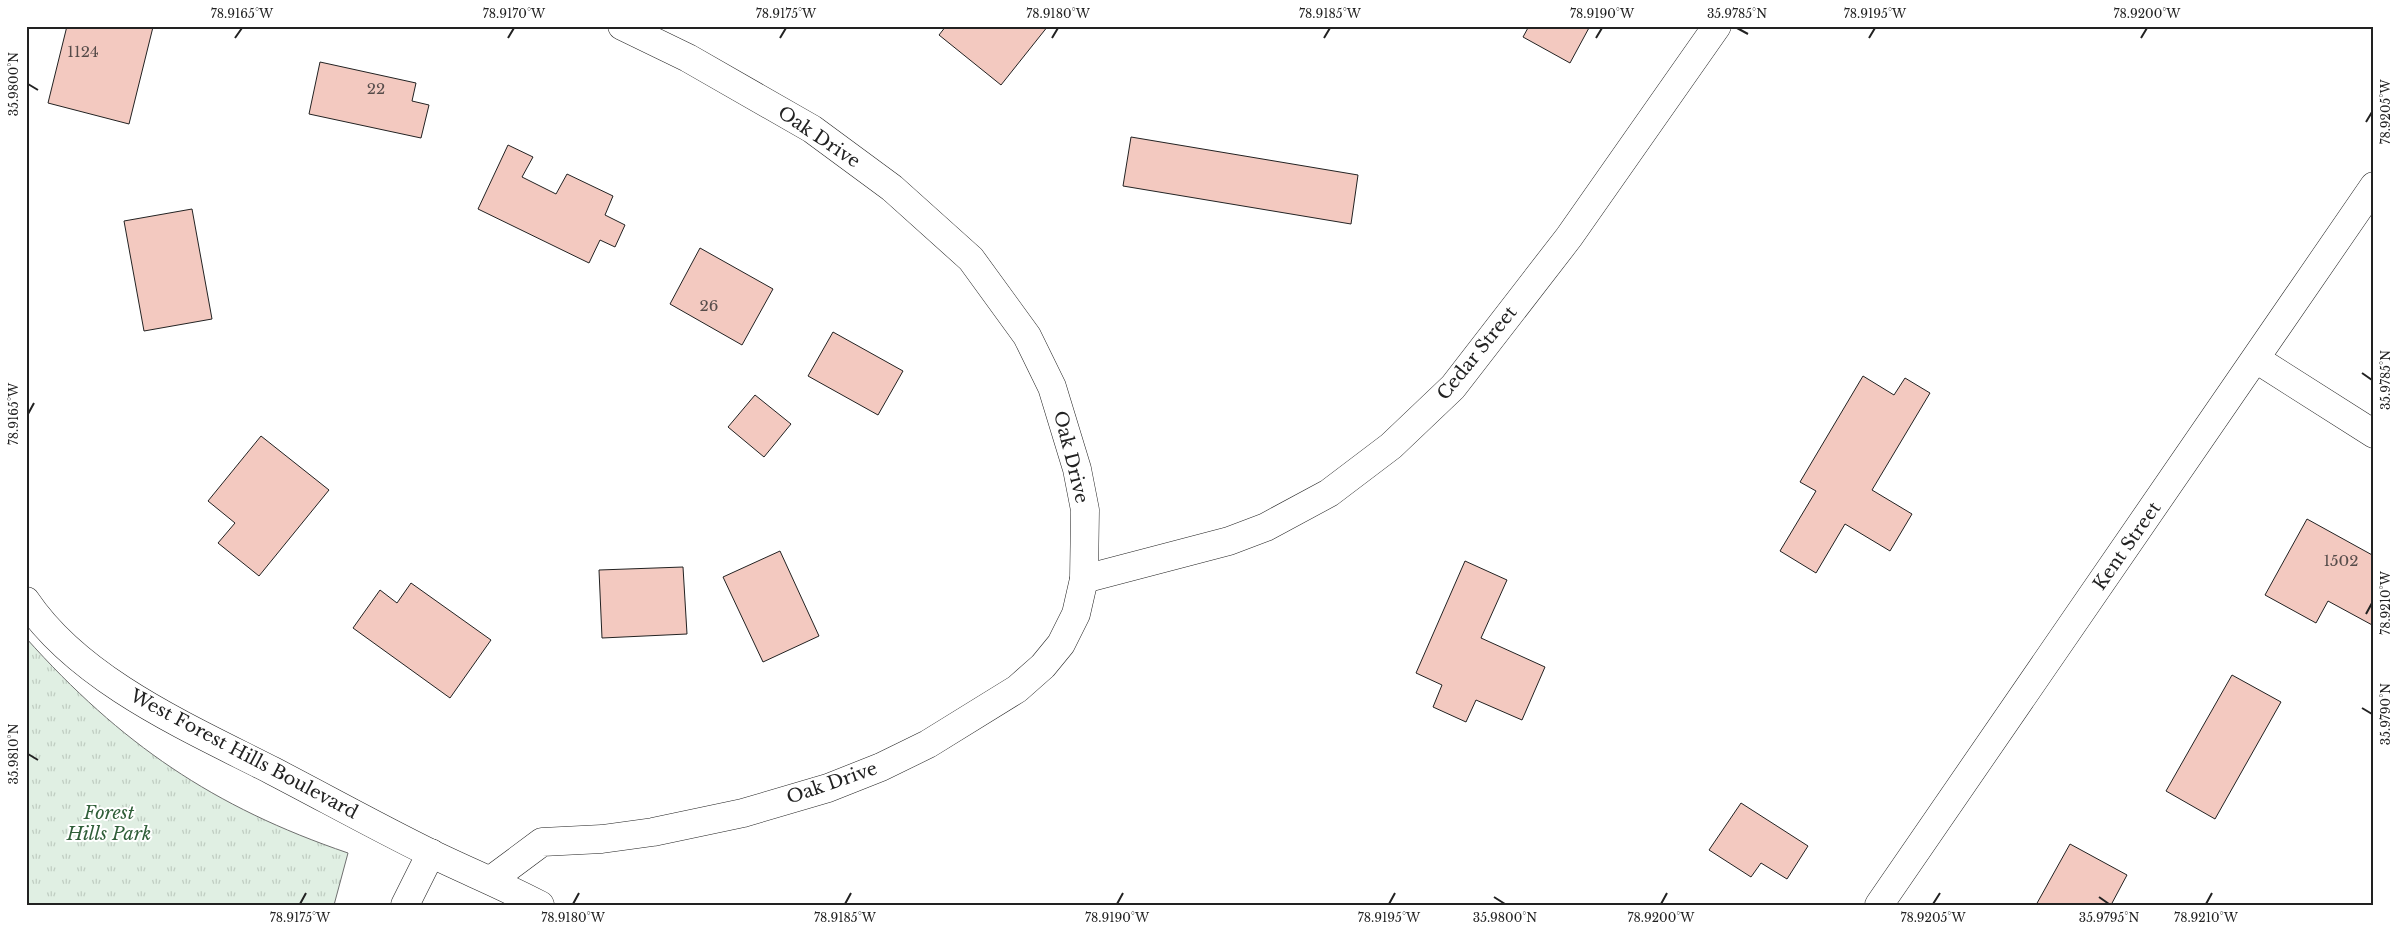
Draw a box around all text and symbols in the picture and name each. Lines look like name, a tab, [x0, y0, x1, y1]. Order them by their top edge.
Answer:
text: 78.9165°W	[211, 6, 274, 21]
text: 78.9170°W	[483, 6, 546, 21]
text: 78.9175°W	[756, 6, 817, 21]
text: 78.9180°W	[1026, 6, 1091, 21]
text: 78.9185°W	[1299, 6, 1362, 21]
text: 78.9190°W	[1570, 6, 1635, 21]
text: 35.9785°N	[1707, 6, 1767, 21]
text: 78.9195°W	[1844, 6, 1907, 21]
text: 78.9200°W	[2114, 6, 2181, 21]
house number: 1124	[67, 42, 99, 61]
text: 35.9800°N	[6, 52, 21, 116]
text: 78.9205°W	[2378, 78, 2393, 145]
house number: 22	[367, 79, 385, 98]
street label: Oak Drive	[774, 102, 864, 172]
house number: 26	[700, 296, 718, 315]
street label: Cedar Street	[1432, 302, 1522, 404]
text: 35.9785°N	[2378, 350, 2393, 410]
text: 78.9165°W	[6, 382, 21, 445]
street label: Oak Drive	[1049, 409, 1093, 505]
street label: Kent Street	[2089, 498, 2166, 594]
house number: 1502	[2323, 551, 2359, 570]
text: 78.9210°W	[2378, 570, 2393, 635]
text: 35.9790°N	[2378, 683, 2393, 745]
street label: West Forest Hills Boulevard	[125, 684, 362, 824]
text: 35.9810°N	[6, 723, 21, 785]
street label: Oak Drive	[784, 757, 880, 809]
park label: Forest Hills Park	[66, 802, 151, 845]
text: 78.9175°W	[270, 910, 331, 925]
text: 78.9180°W	[541, 910, 606, 925]
text: 78.9185°W	[814, 910, 877, 925]
text: 78.9190°W	[1085, 910, 1150, 925]
text: 78.9195°W	[1358, 910, 1421, 925]
text: 35.9800°N	[1473, 910, 1537, 925]
text: 78.9200°W	[1628, 910, 1695, 925]
text: 78.9205°W	[1900, 910, 1967, 925]
text: 35.9795°N	[2079, 910, 2139, 925]
text: 78.9210°W	[2174, 910, 2239, 925]

